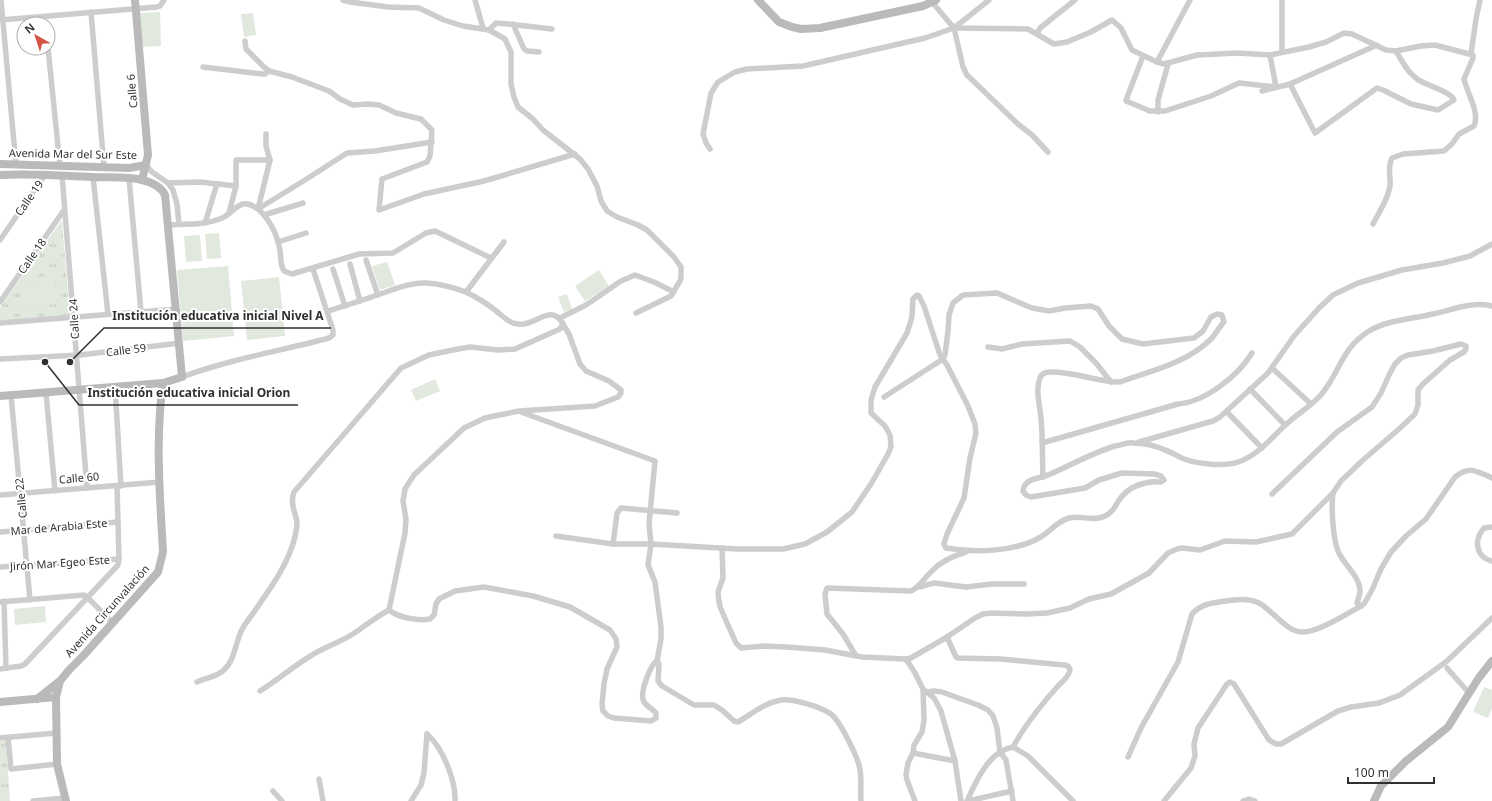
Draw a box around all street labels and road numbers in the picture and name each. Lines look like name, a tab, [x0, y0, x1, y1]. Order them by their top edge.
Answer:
street label: Calle 6	[123, 73, 140, 109]
street label: Avenida Mar del Sur Este	[9, 145, 137, 162]
street label: Calle 19	[11, 177, 46, 219]
street label: Calle 18	[14, 235, 49, 277]
street label: Calle 24	[65, 298, 82, 340]
street label: Calle 59	[105, 340, 147, 359]
street label: Calle 60	[58, 468, 100, 487]
street label: Calle 22	[11, 477, 30, 519]
street label: Mar de Arabia Este	[10, 515, 108, 538]
street label: Jirón Mar Egeo Este	[8, 552, 110, 574]
street label: Avenida Circunvalación	[61, 561, 152, 660]

